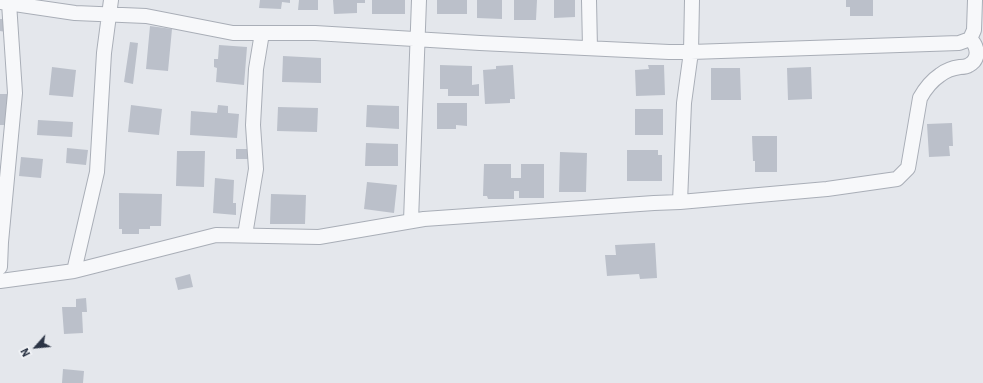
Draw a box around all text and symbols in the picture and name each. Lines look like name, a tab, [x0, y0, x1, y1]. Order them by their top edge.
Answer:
north arrow	[16, 327, 56, 367]
text: N	[17, 346, 33, 359]

